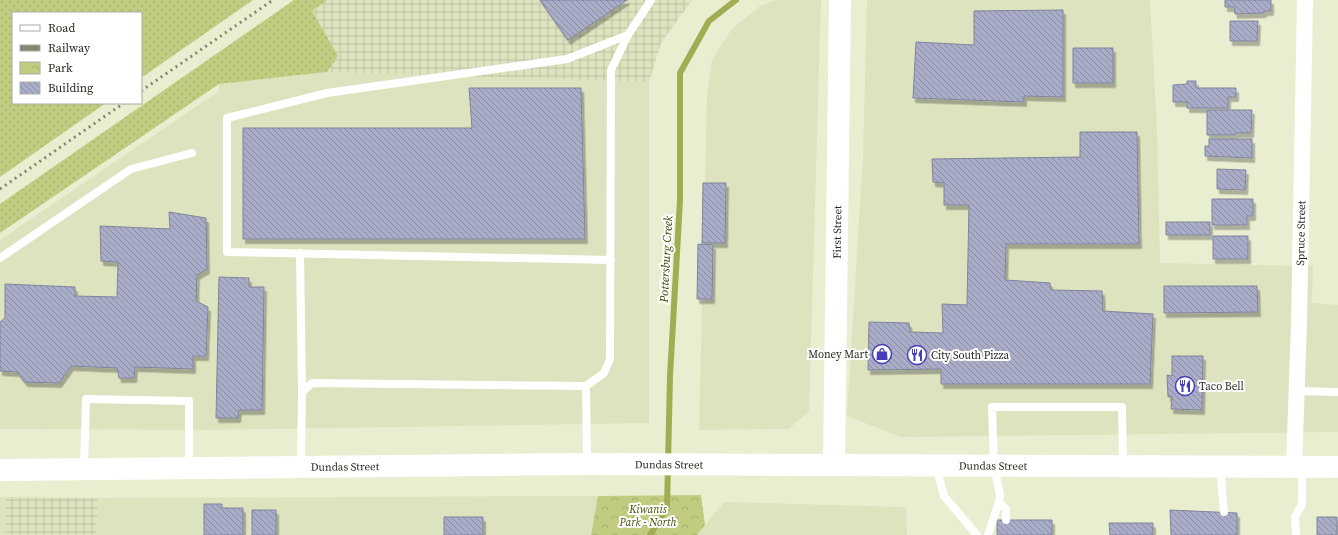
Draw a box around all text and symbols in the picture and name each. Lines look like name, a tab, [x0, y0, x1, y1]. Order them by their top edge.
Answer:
legend	[12, 12, 142, 104]
text: Road	[48, 20, 75, 36]
text: Railway	[48, 40, 91, 56]
text: Park	[48, 60, 73, 76]
text: Building	[48, 80, 93, 96]
street label: Spruce Street	[1293, 200, 1309, 266]
street label: First Street	[830, 205, 845, 259]
water label: Pottersburg Creek	[656, 215, 676, 304]
shop icon: Money Mart	[871, 343, 893, 365]
restaurant icon: City South Pizza	[906, 344, 928, 366]
place label: Money Mart	[808, 347, 868, 362]
place label: City South Pizza	[931, 348, 1010, 363]
restaurant icon: Taco Bell	[1174, 375, 1196, 397]
place label: Taco Bell	[1199, 379, 1244, 394]
street label: Dundas Street	[635, 457, 704, 472]
street label: Dundas Street	[959, 458, 1028, 474]
street label: Dundas Street	[311, 459, 380, 475]
park label: Kiwanis Park - North	[619, 502, 676, 530]

